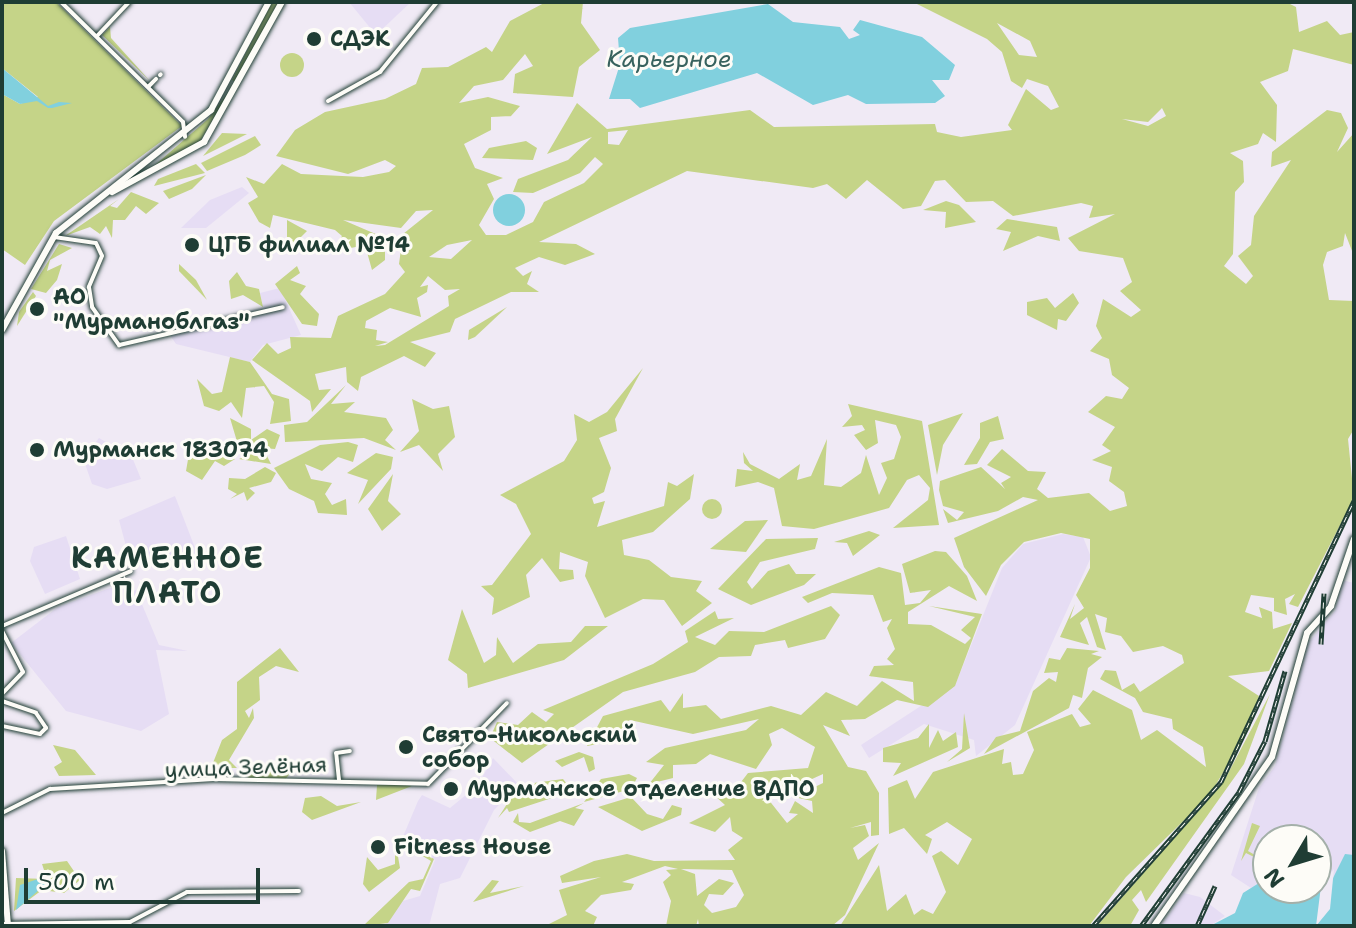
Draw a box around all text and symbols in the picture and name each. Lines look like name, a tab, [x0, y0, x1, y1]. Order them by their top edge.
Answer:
place label: СДЭК	[330, 26, 390, 52]
marker: СДЭК	[305, 30, 323, 48]
water label: Карьерное	[607, 46, 731, 74]
place label: ЦГБ филиал №14	[208, 232, 410, 258]
marker: ЦГБ филиал №14	[183, 236, 201, 254]
place label: AO "Мурманоблгаз"	[53, 283, 249, 334]
marker: AO "Мурманоблгаз"	[28, 300, 46, 318]
place label: Мурманск 183074	[53, 437, 268, 463]
marker: Мурманск 183074	[28, 441, 46, 459]
district label: КАМЕННОЕ ПЛАТО	[71, 540, 265, 610]
place label: Свято-Никольский собор	[422, 721, 637, 772]
marker: Свято-Никольский собор	[397, 738, 415, 756]
street label: улица Зелёная	[164, 751, 328, 783]
place label: Мурманское отделение ВДПО	[467, 776, 815, 802]
marker: Мурманское отделение ВДПО	[442, 780, 460, 798]
north arrow	[1252, 824, 1332, 904]
place label: Fitness House	[394, 834, 551, 860]
marker: Fitness House	[369, 838, 387, 856]
scale bar	[28, 852, 264, 902]
text: N	[1257, 862, 1291, 894]
text: 500 m	[38, 866, 115, 898]

